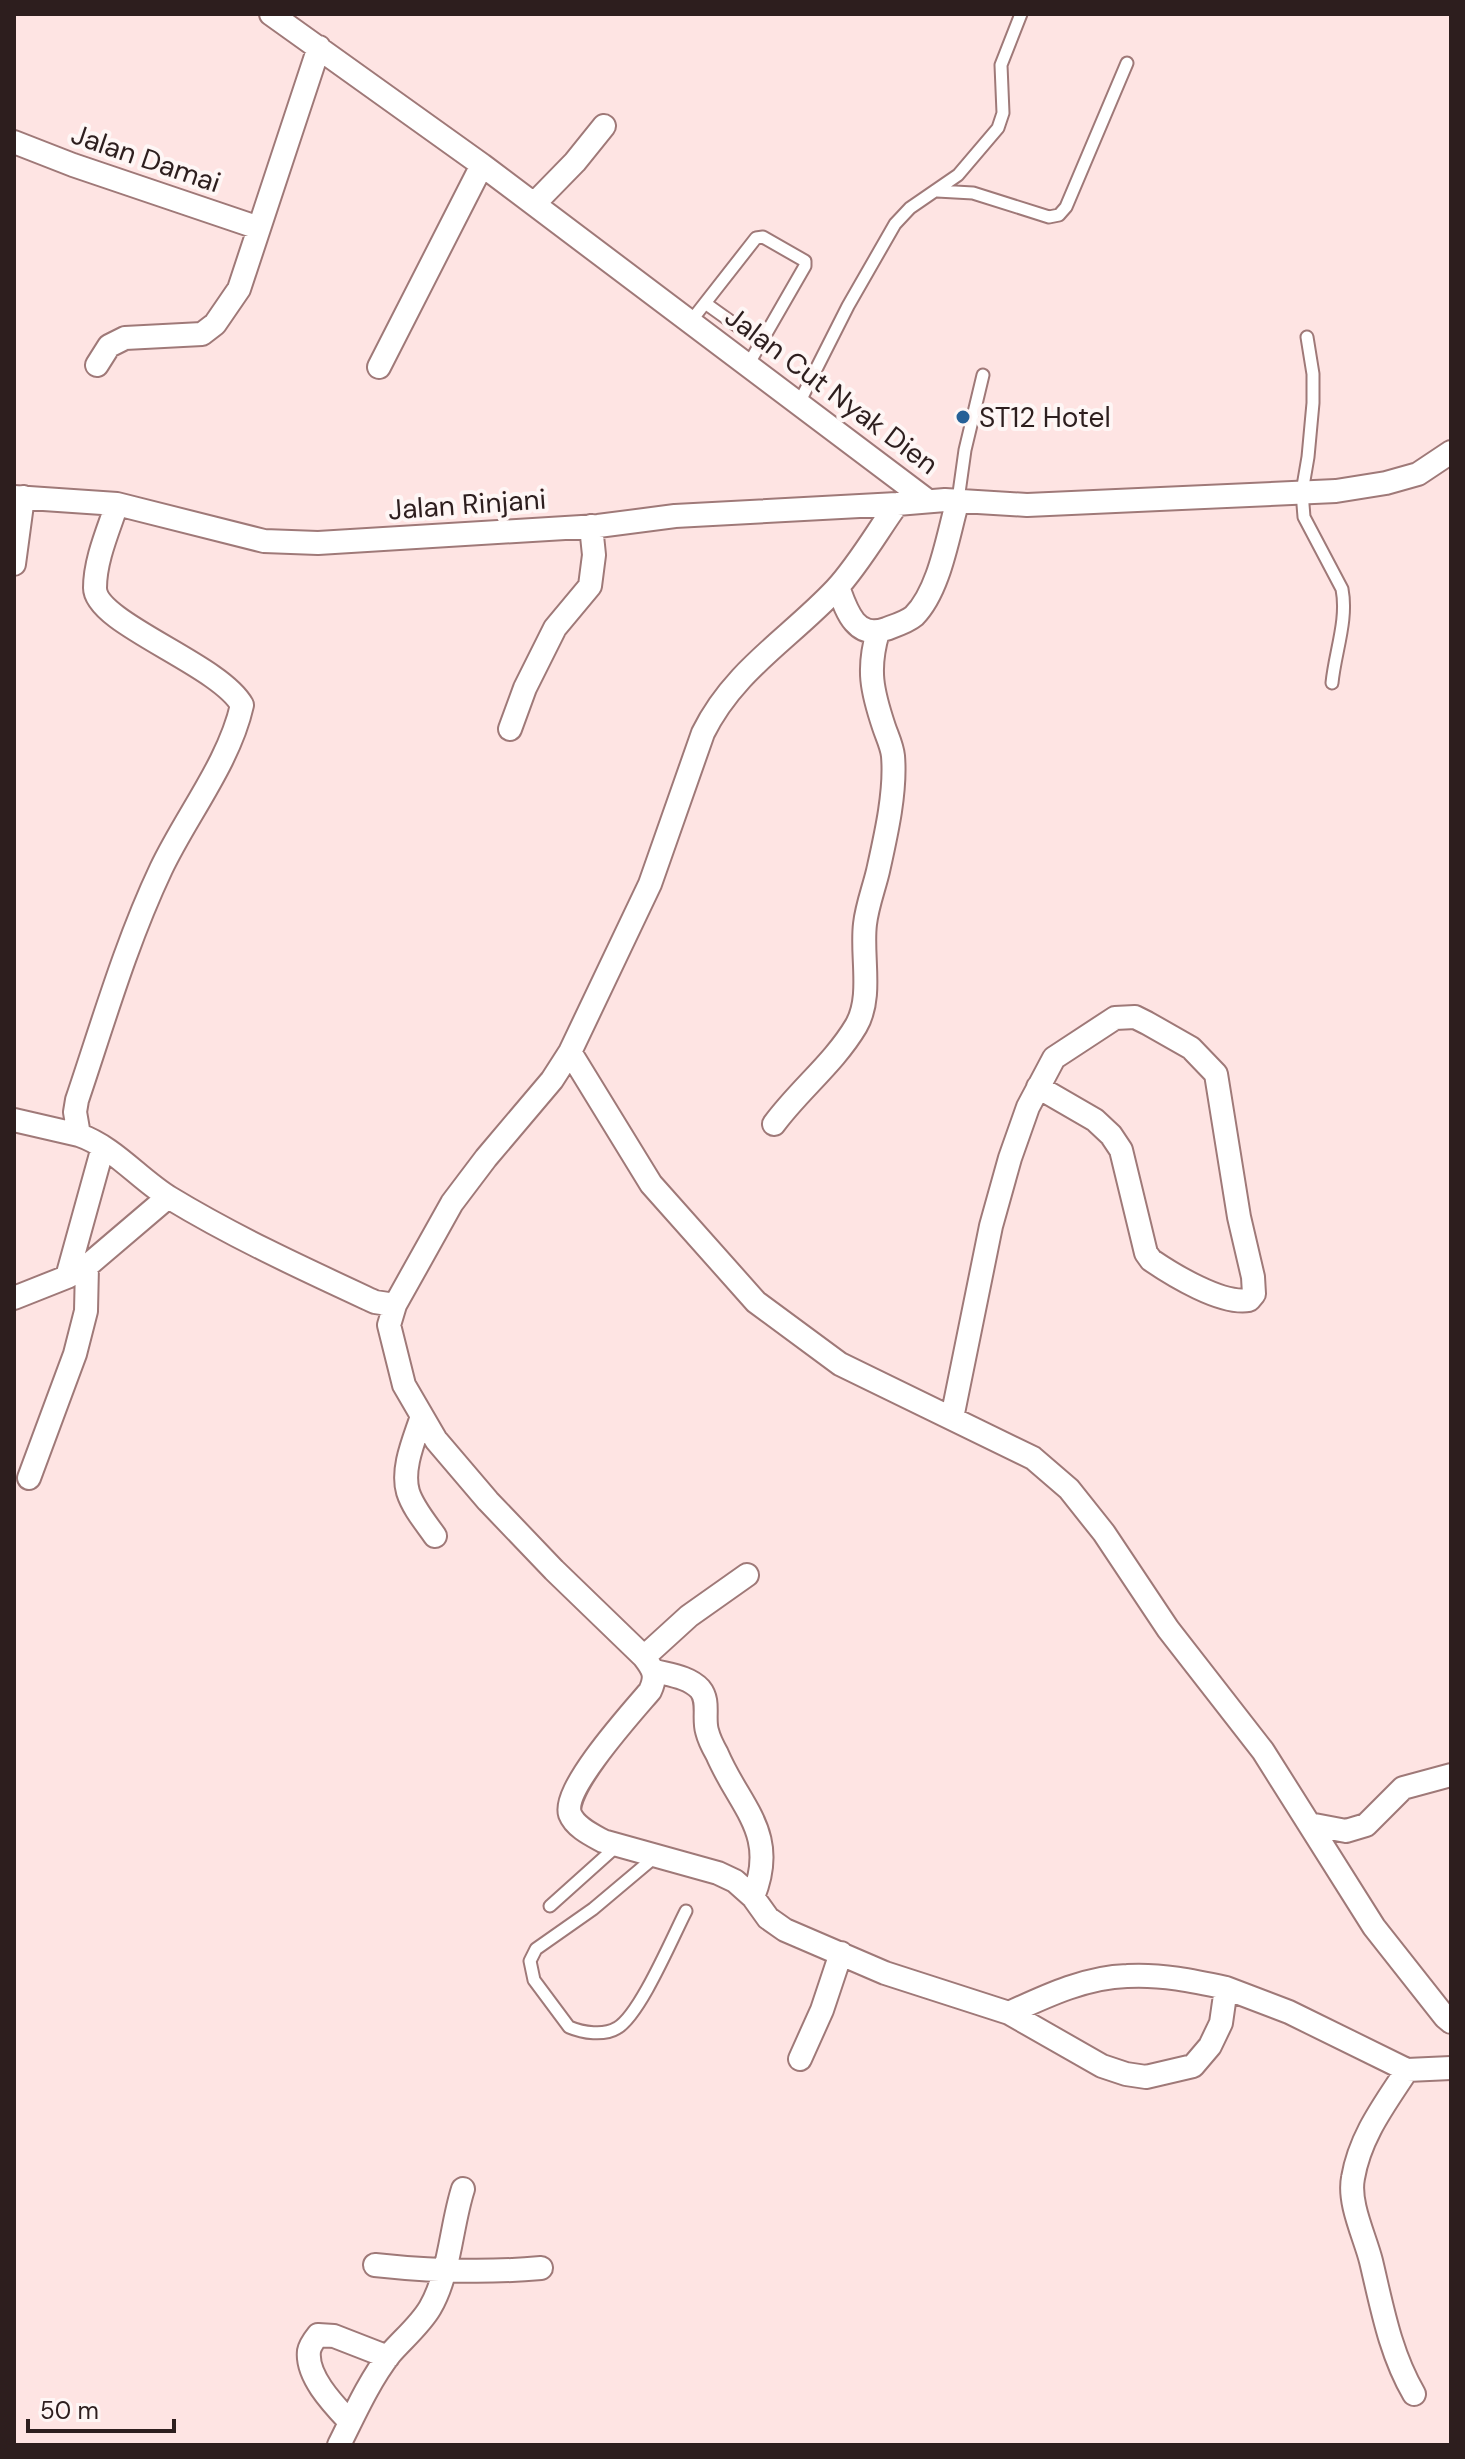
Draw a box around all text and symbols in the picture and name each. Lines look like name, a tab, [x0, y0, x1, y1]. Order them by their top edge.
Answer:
street label: Jalan Damai	[66, 116, 225, 201]
street label: Jalan Cut Nyak Dien	[718, 298, 946, 483]
place label: ST12 Hotel	[979, 399, 1111, 436]
marker: ST12 Hotel	[954, 408, 972, 426]
street label: Jalan Rinjani	[387, 481, 547, 528]
scale bar	[28, 2383, 174, 2433]
text: 50 m	[40, 2395, 99, 2426]

